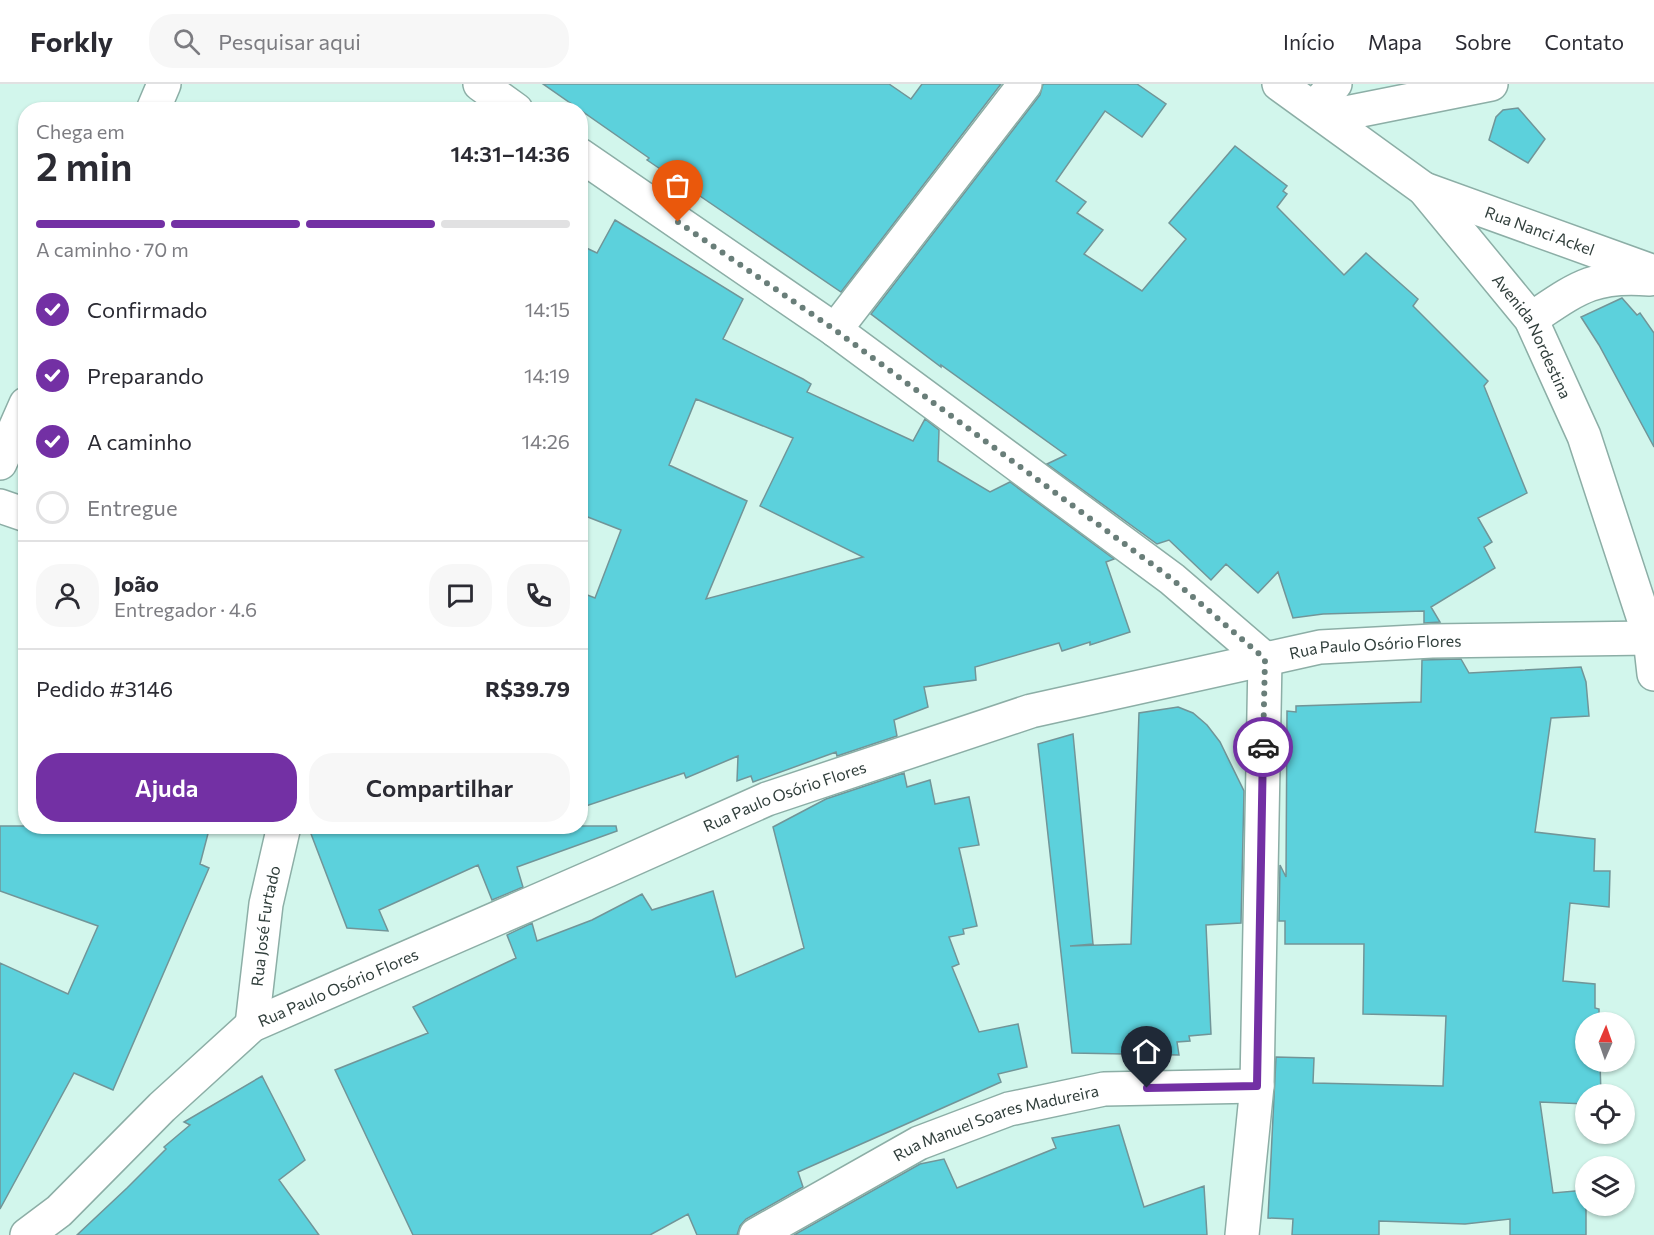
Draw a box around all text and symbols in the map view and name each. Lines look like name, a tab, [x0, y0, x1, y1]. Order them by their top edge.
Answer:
search box	[149, 14, 569, 68]
text: Forkly	[30, 24, 113, 58]
icon: search	[170, 25, 203, 58]
text: Pesquisar aqui	[218, 28, 361, 55]
text: Início	[1283, 29, 1335, 54]
text: Mapa	[1368, 29, 1422, 54]
text: Sobre	[1455, 29, 1511, 54]
text: Contato	[1544, 29, 1624, 54]
text: Chega em	[36, 119, 125, 143]
text: 14:31–14:36	[450, 140, 570, 167]
text: 2 min	[36, 141, 133, 189]
pin	[652, 160, 703, 222]
icon: bag	[661, 169, 694, 202]
street label: Rua Nanci Ackel	[1482, 202, 1597, 259]
text: A caminho · 70 m	[36, 237, 189, 261]
street label: Avenida Nordestina	[1489, 270, 1576, 402]
icon: check	[36, 293, 69, 326]
text: Confirmado	[87, 296, 208, 323]
text: 14:15	[525, 297, 570, 321]
icon: check	[36, 359, 69, 392]
text: Preparando	[87, 362, 204, 389]
text: 14:19	[524, 363, 570, 387]
icon: check	[36, 425, 69, 458]
text: A caminho	[87, 428, 192, 455]
text: 14:26	[522, 429, 570, 453]
text: Entregue	[87, 494, 178, 521]
button: person	[36, 564, 99, 627]
button: chat	[429, 564, 492, 627]
button: phone	[507, 564, 570, 627]
text: João	[114, 570, 159, 597]
text: Entregador · 4.6	[114, 597, 257, 621]
street label: Rua Paulo Osório Flores	[1287, 631, 1462, 663]
text: Pedido #3146	[36, 675, 173, 702]
text: R$39.79	[485, 675, 570, 702]
courier	[1233, 717, 1293, 777]
icon: car	[1247, 731, 1280, 764]
button: Ajuda	[36, 753, 297, 822]
button: Compartilhar	[309, 753, 570, 822]
street label: Rua Paulo Osório Flores	[700, 757, 868, 835]
street label: Rua José Furtado	[247, 864, 284, 987]
street label: Rua Paulo Osório Flores	[255, 944, 421, 1030]
north arrow	[1575, 1012, 1635, 1072]
map controls	[1575, 1012, 1635, 1216]
pin	[1121, 1026, 1172, 1088]
icon: home	[1130, 1035, 1163, 1068]
street label: Rua Manuel Soares Madureira	[890, 1080, 1100, 1165]
button: locate	[1575, 1084, 1635, 1144]
button: layers	[1575, 1156, 1635, 1216]

